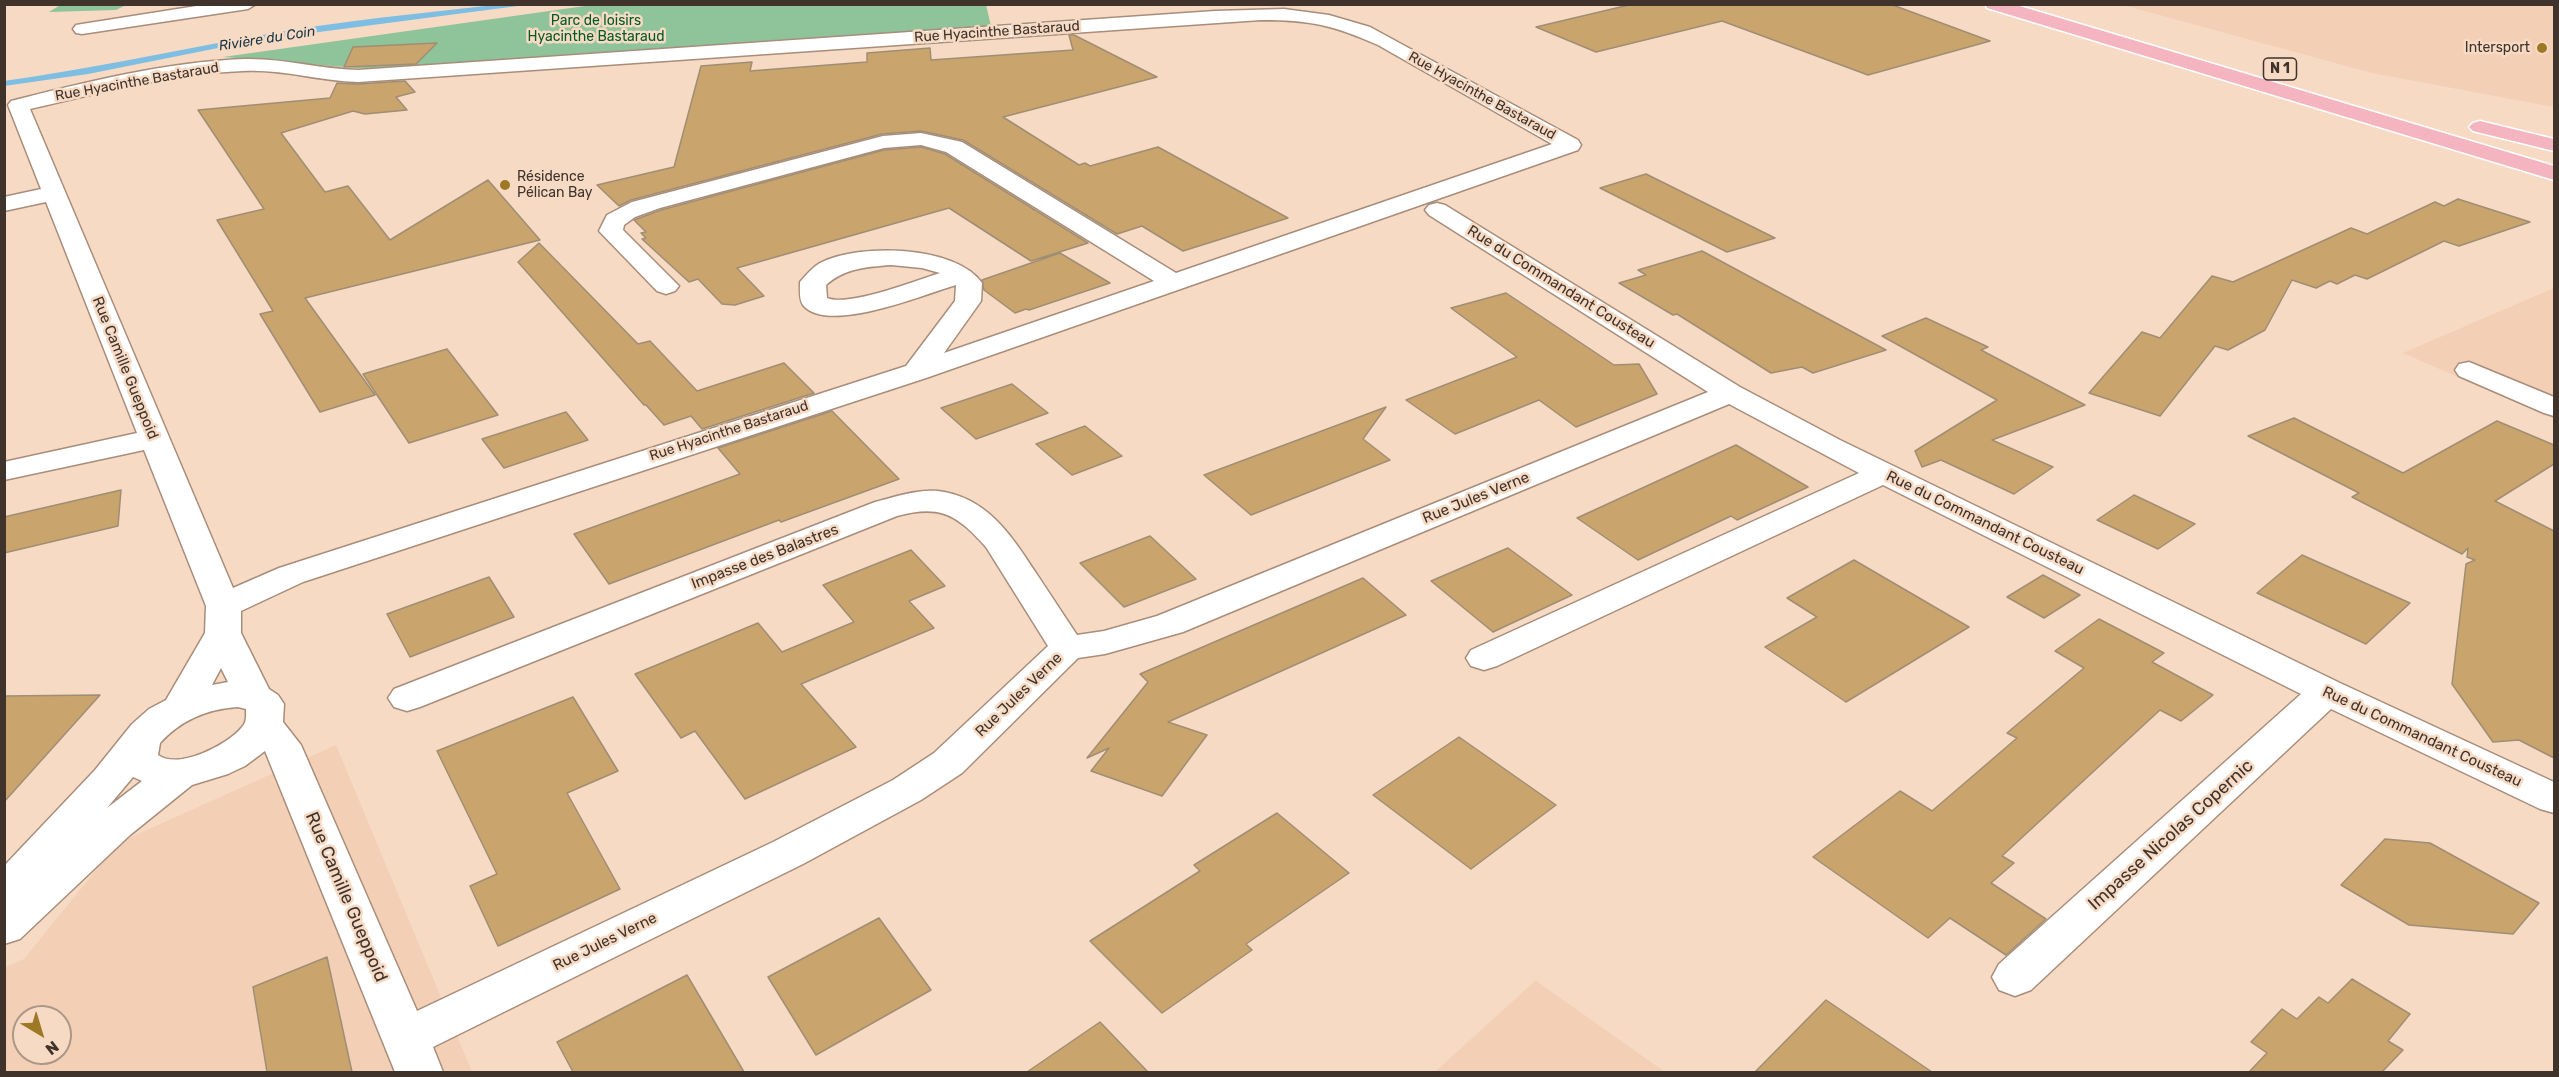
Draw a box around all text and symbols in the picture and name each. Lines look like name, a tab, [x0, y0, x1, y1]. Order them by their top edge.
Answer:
park label: Parc de loisirs Hyacinthe Bastaraud	[527, 13, 665, 46]
street label: Rue Hyacinthe Bastaraud	[914, 18, 1080, 46]
water label: Rivière du Coin	[218, 23, 316, 55]
place label: Intersport	[2465, 40, 2530, 56]
marker: Intersport	[2535, 41, 2549, 55]
street label: Rue Hyacinthe Bastaraud	[1405, 48, 1559, 144]
road number: N 1	[2264, 58, 2296, 80]
street label: Rue Hyacinthe Bastaraud	[54, 59, 220, 105]
place label: Résidence Pélican Bay	[517, 169, 593, 202]
marker: Résidence Pélican Bay	[498, 178, 512, 192]
street label: Rue du Commandant Cousteau	[1464, 222, 1658, 352]
street label: Rue Camille Gueppoid	[88, 294, 162, 442]
street label: Rue Hyacinthe Bastaraud	[648, 397, 810, 465]
street label: Rue du Commandant Cousteau	[1883, 467, 2087, 579]
street label: Rue Jules Verne	[1420, 468, 1532, 528]
street label: Impasse des Balastres	[689, 521, 841, 593]
street label: Rue Jules Verne	[972, 649, 1066, 741]
street label: Rue du Commandant Cousteau	[2320, 683, 2524, 791]
street label: Impasse Nicolas Copernic	[2084, 755, 2258, 915]
street label: Rue Camille Gueppoid	[300, 809, 392, 985]
street label: Rue Jules Verne	[550, 909, 660, 975]
north arrow	[12, 1005, 72, 1065]
text: N	[42, 1037, 63, 1059]

